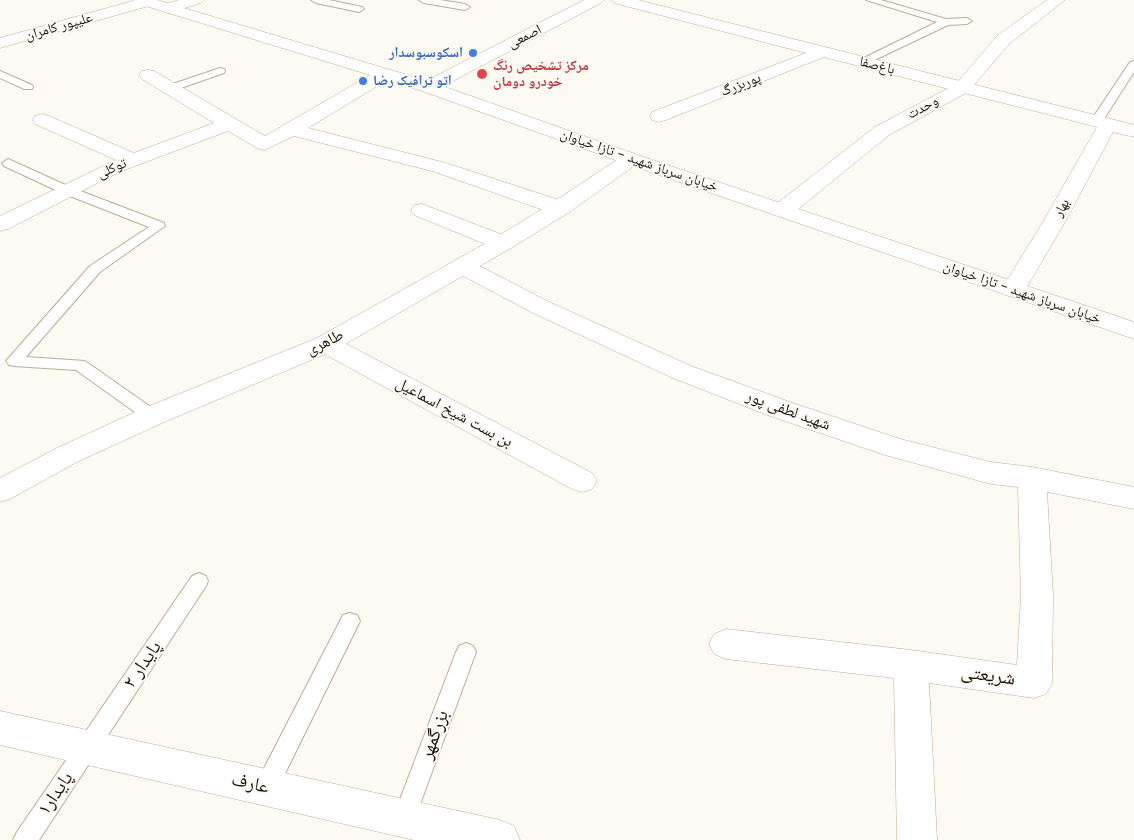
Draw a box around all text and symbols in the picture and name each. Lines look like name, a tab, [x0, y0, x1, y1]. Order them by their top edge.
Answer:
street label: علیپور کامران	[23, 9, 95, 45]
street label: اصمعی	[505, 21, 545, 53]
place label: اسکوسبوسدار	[389, 45, 463, 61]
marker: اسکوسبوسدار	[467, 47, 479, 59]
street label: باغ‌صفا	[858, 54, 896, 78]
place label: مرکز تشخیص رنگ خودرو دومان	[493, 58, 589, 90]
marker: مرکز تشخیص رنگ خودرو دومان	[475, 67, 489, 81]
street label: پوربزرگ	[718, 70, 764, 100]
place label: اتو ترافیک رضا	[373, 73, 452, 89]
marker: اتو ترافیک رضا	[357, 75, 369, 87]
street label: وحدت	[905, 93, 941, 123]
street label: خیابان سرباز شهید - تازا خیاوان	[558, 126, 720, 196]
street label: توکلی	[95, 155, 129, 183]
street label: بهار	[1050, 196, 1074, 220]
street label: خیابان سرباز شهید - تازا خیاوان	[941, 258, 1103, 328]
street label: طاهری	[303, 326, 347, 360]
street label: بن بست شیخ اسماعیل	[392, 374, 516, 452]
street label: شهید لطفی پور	[743, 387, 833, 435]
street label: پایدار ۲	[119, 637, 167, 693]
street label: شریعتی	[959, 661, 1017, 691]
street label: بزرگمهر	[416, 707, 454, 763]
street label: پایدار۱	[33, 768, 79, 820]
street label: عارف	[229, 769, 271, 799]

